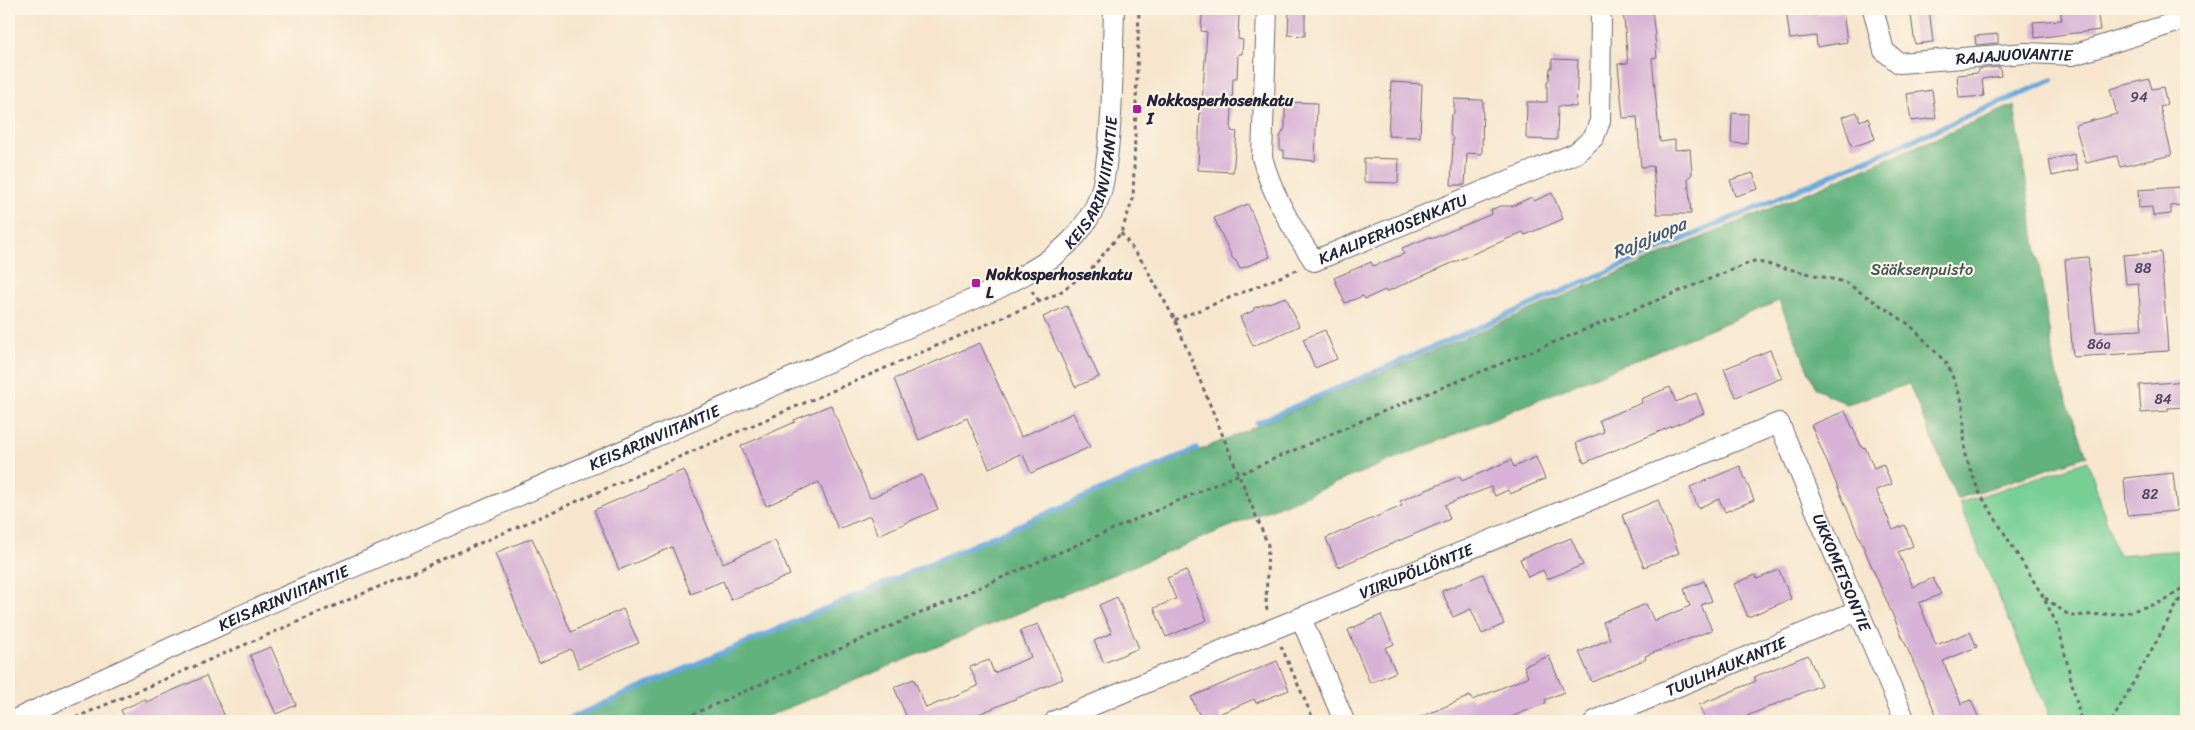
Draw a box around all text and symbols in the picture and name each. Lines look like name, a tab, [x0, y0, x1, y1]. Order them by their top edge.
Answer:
street label: RAJAJUOVANTIE	[1955, 38, 2074, 73]
house number: 94	[2130, 85, 2148, 110]
place label: Nokkosperhosenkatu I	[1146, 86, 1294, 133]
marker: Nokkosperhosenkatu I	[1131, 103, 1143, 115]
street label: KEISARINVIITANTIE	[1056, 115, 1125, 256]
street label: KAALIPERHOSENKATU	[1313, 185, 1472, 272]
water label: Rajajuopa	[1607, 207, 1693, 268]
park label: Sääksenpuisto	[1871, 255, 1973, 284]
house number: 88	[2135, 256, 2152, 281]
place label: Nokkosperhosenkatu L	[985, 260, 1133, 307]
marker: Nokkosperhosenkatu L	[970, 277, 982, 289]
house number: 86a	[2087, 332, 2111, 357]
house number: 84	[2154, 387, 2172, 412]
street label: KEISARINVIITANTIE	[584, 396, 725, 478]
house number: 82	[2142, 482, 2158, 507]
street label: UKKOMETSONTIE	[1804, 509, 1880, 637]
street label: VIIRUPÖLLÖNTIE	[1355, 534, 1478, 607]
street label: KEISARINVIITANTIE	[213, 556, 354, 639]
street label: TUULIHAUKANTIE	[1661, 627, 1792, 704]

